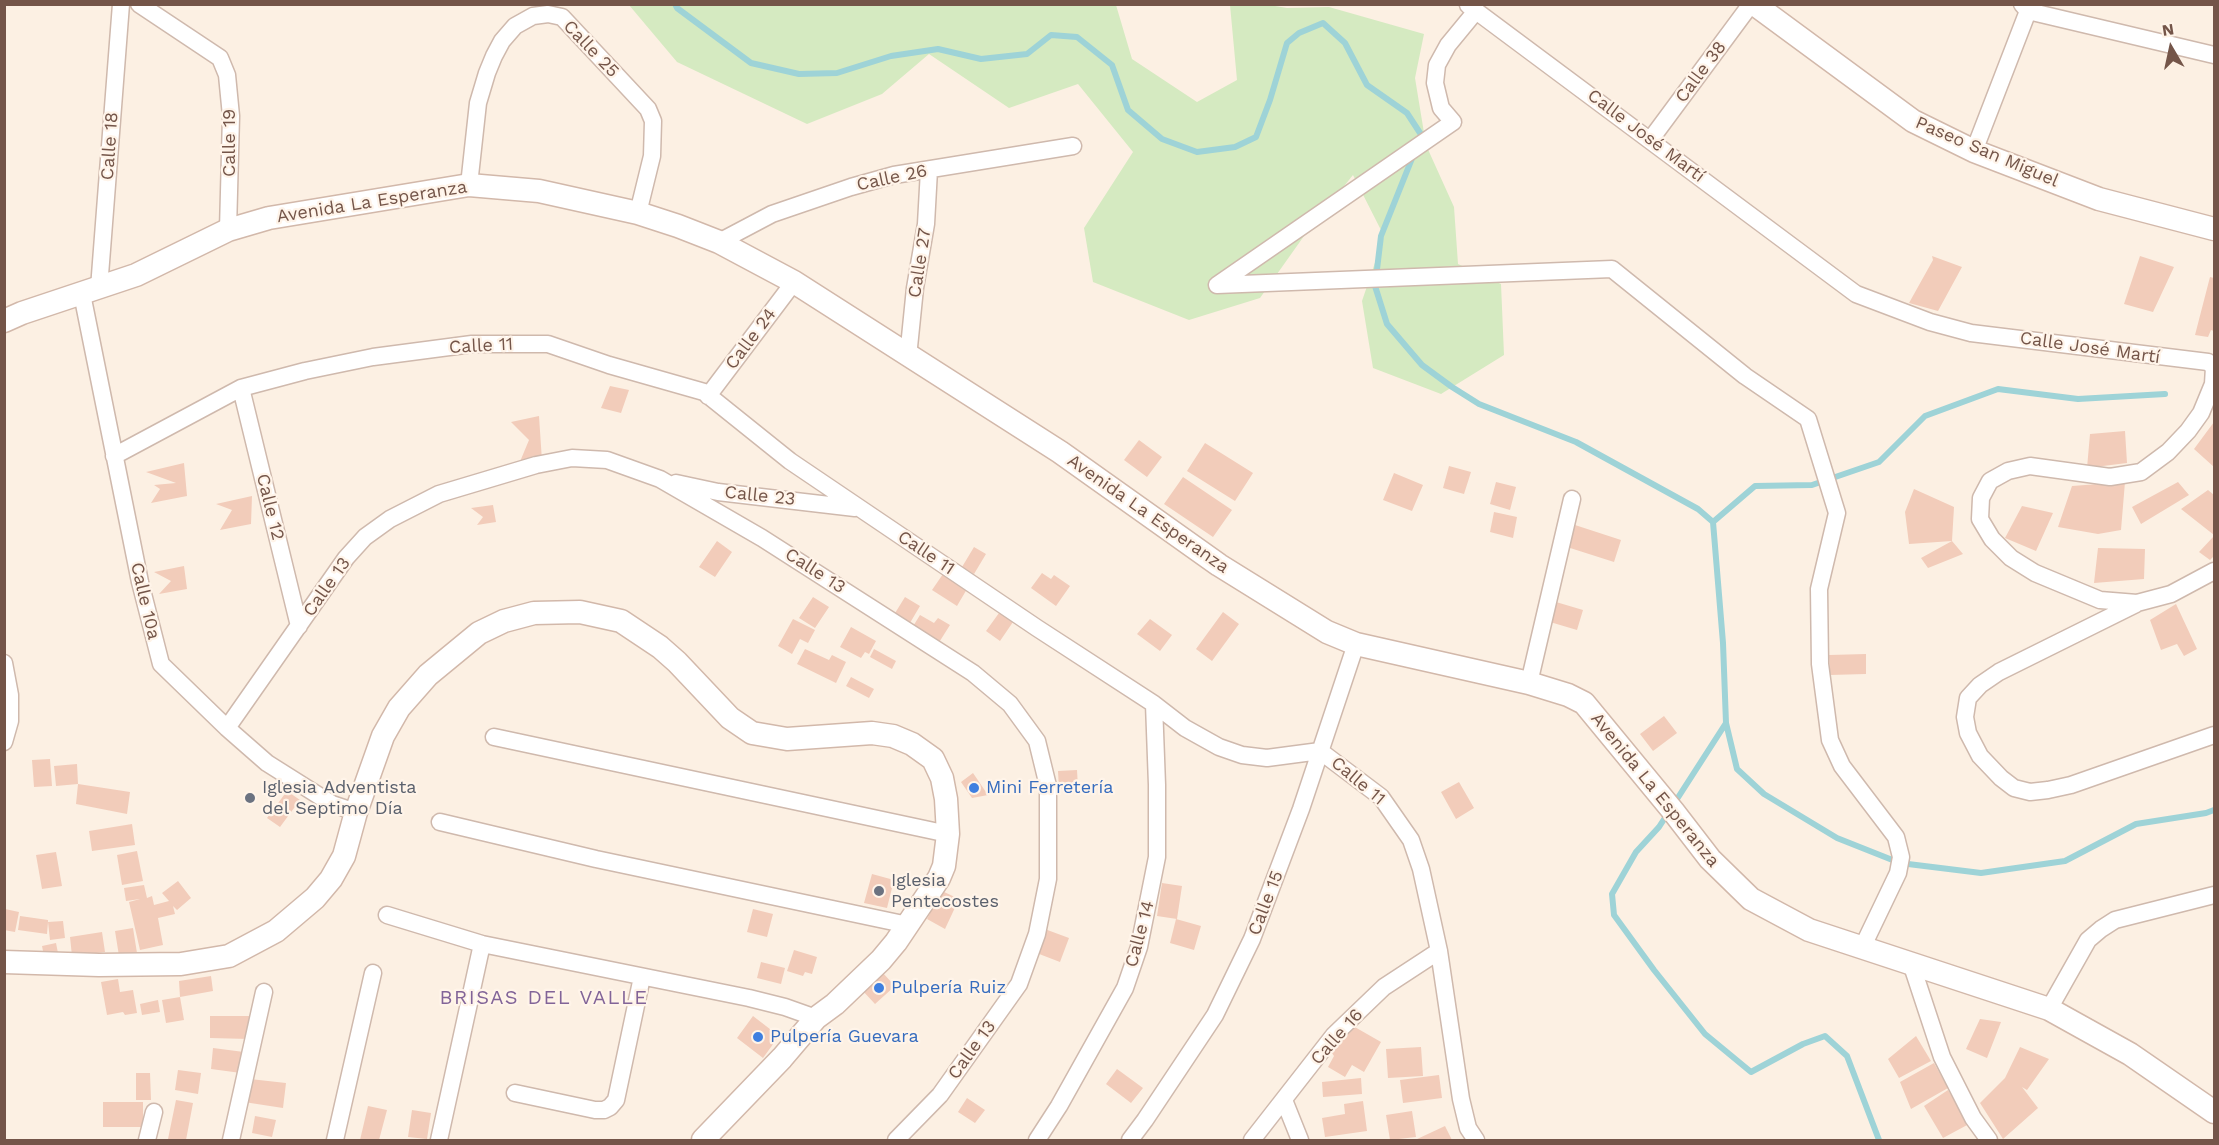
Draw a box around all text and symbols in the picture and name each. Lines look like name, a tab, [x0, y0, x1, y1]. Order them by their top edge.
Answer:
street label: Calle 25	[559, 16, 623, 82]
north arrow	[2141, 18, 2201, 78]
text: N	[2161, 19, 2175, 40]
street label: Calle 38	[1671, 37, 1731, 107]
street label: Calle José Martí	[1583, 85, 1709, 187]
street label: Calle 19	[219, 109, 241, 177]
street label: Calle 18	[97, 111, 123, 181]
street label: Paseo San Miguel	[1912, 112, 2062, 192]
street label: Calle 26	[855, 160, 929, 196]
street label: Avenida La Esperanza	[275, 176, 469, 228]
street label: Calle 27	[904, 227, 936, 299]
street label: Calle 24	[721, 304, 781, 374]
street label: Calle José Martí	[2018, 327, 2162, 369]
street label: Calle 11	[448, 334, 514, 358]
street label: Avenida La Esperanza	[1063, 450, 1233, 578]
street label: Calle 12	[251, 472, 289, 542]
street label: Calle 23	[724, 482, 796, 510]
street label: Calle 11	[893, 526, 959, 580]
street label: Calle 13	[781, 544, 849, 598]
street label: Calle 13	[299, 553, 355, 621]
street label: Calle 10a	[126, 560, 164, 642]
street label: Avenida La Esperanza	[1586, 708, 1724, 872]
street label: Calle 11	[1327, 752, 1389, 810]
place label: Iglesia Adventista del Septimo Día	[262, 777, 417, 820]
place label: Mini Ferretería	[986, 777, 1113, 799]
marker: Mini Ferretería	[967, 781, 981, 795]
marker: Iglesia Adventista del Septimo Día	[243, 791, 257, 805]
street label: Calle 15	[1244, 868, 1288, 938]
place label: Iglesia Pentecostes	[891, 870, 999, 912]
marker: Iglesia Pentecostes	[872, 884, 886, 898]
street label: Calle 14	[1121, 898, 1159, 970]
place label: Pulpería Ruiz	[891, 977, 1006, 999]
marker: Pulpería Ruiz	[872, 981, 886, 995]
district label: BRISAS DEL VALLE	[439, 986, 649, 1010]
street label: Calle 16	[1306, 1004, 1368, 1070]
street label: Calle 13	[943, 1016, 1001, 1084]
place label: Pulpería Guevara	[770, 1026, 919, 1048]
marker: Pulpería Guevara	[751, 1030, 765, 1044]

